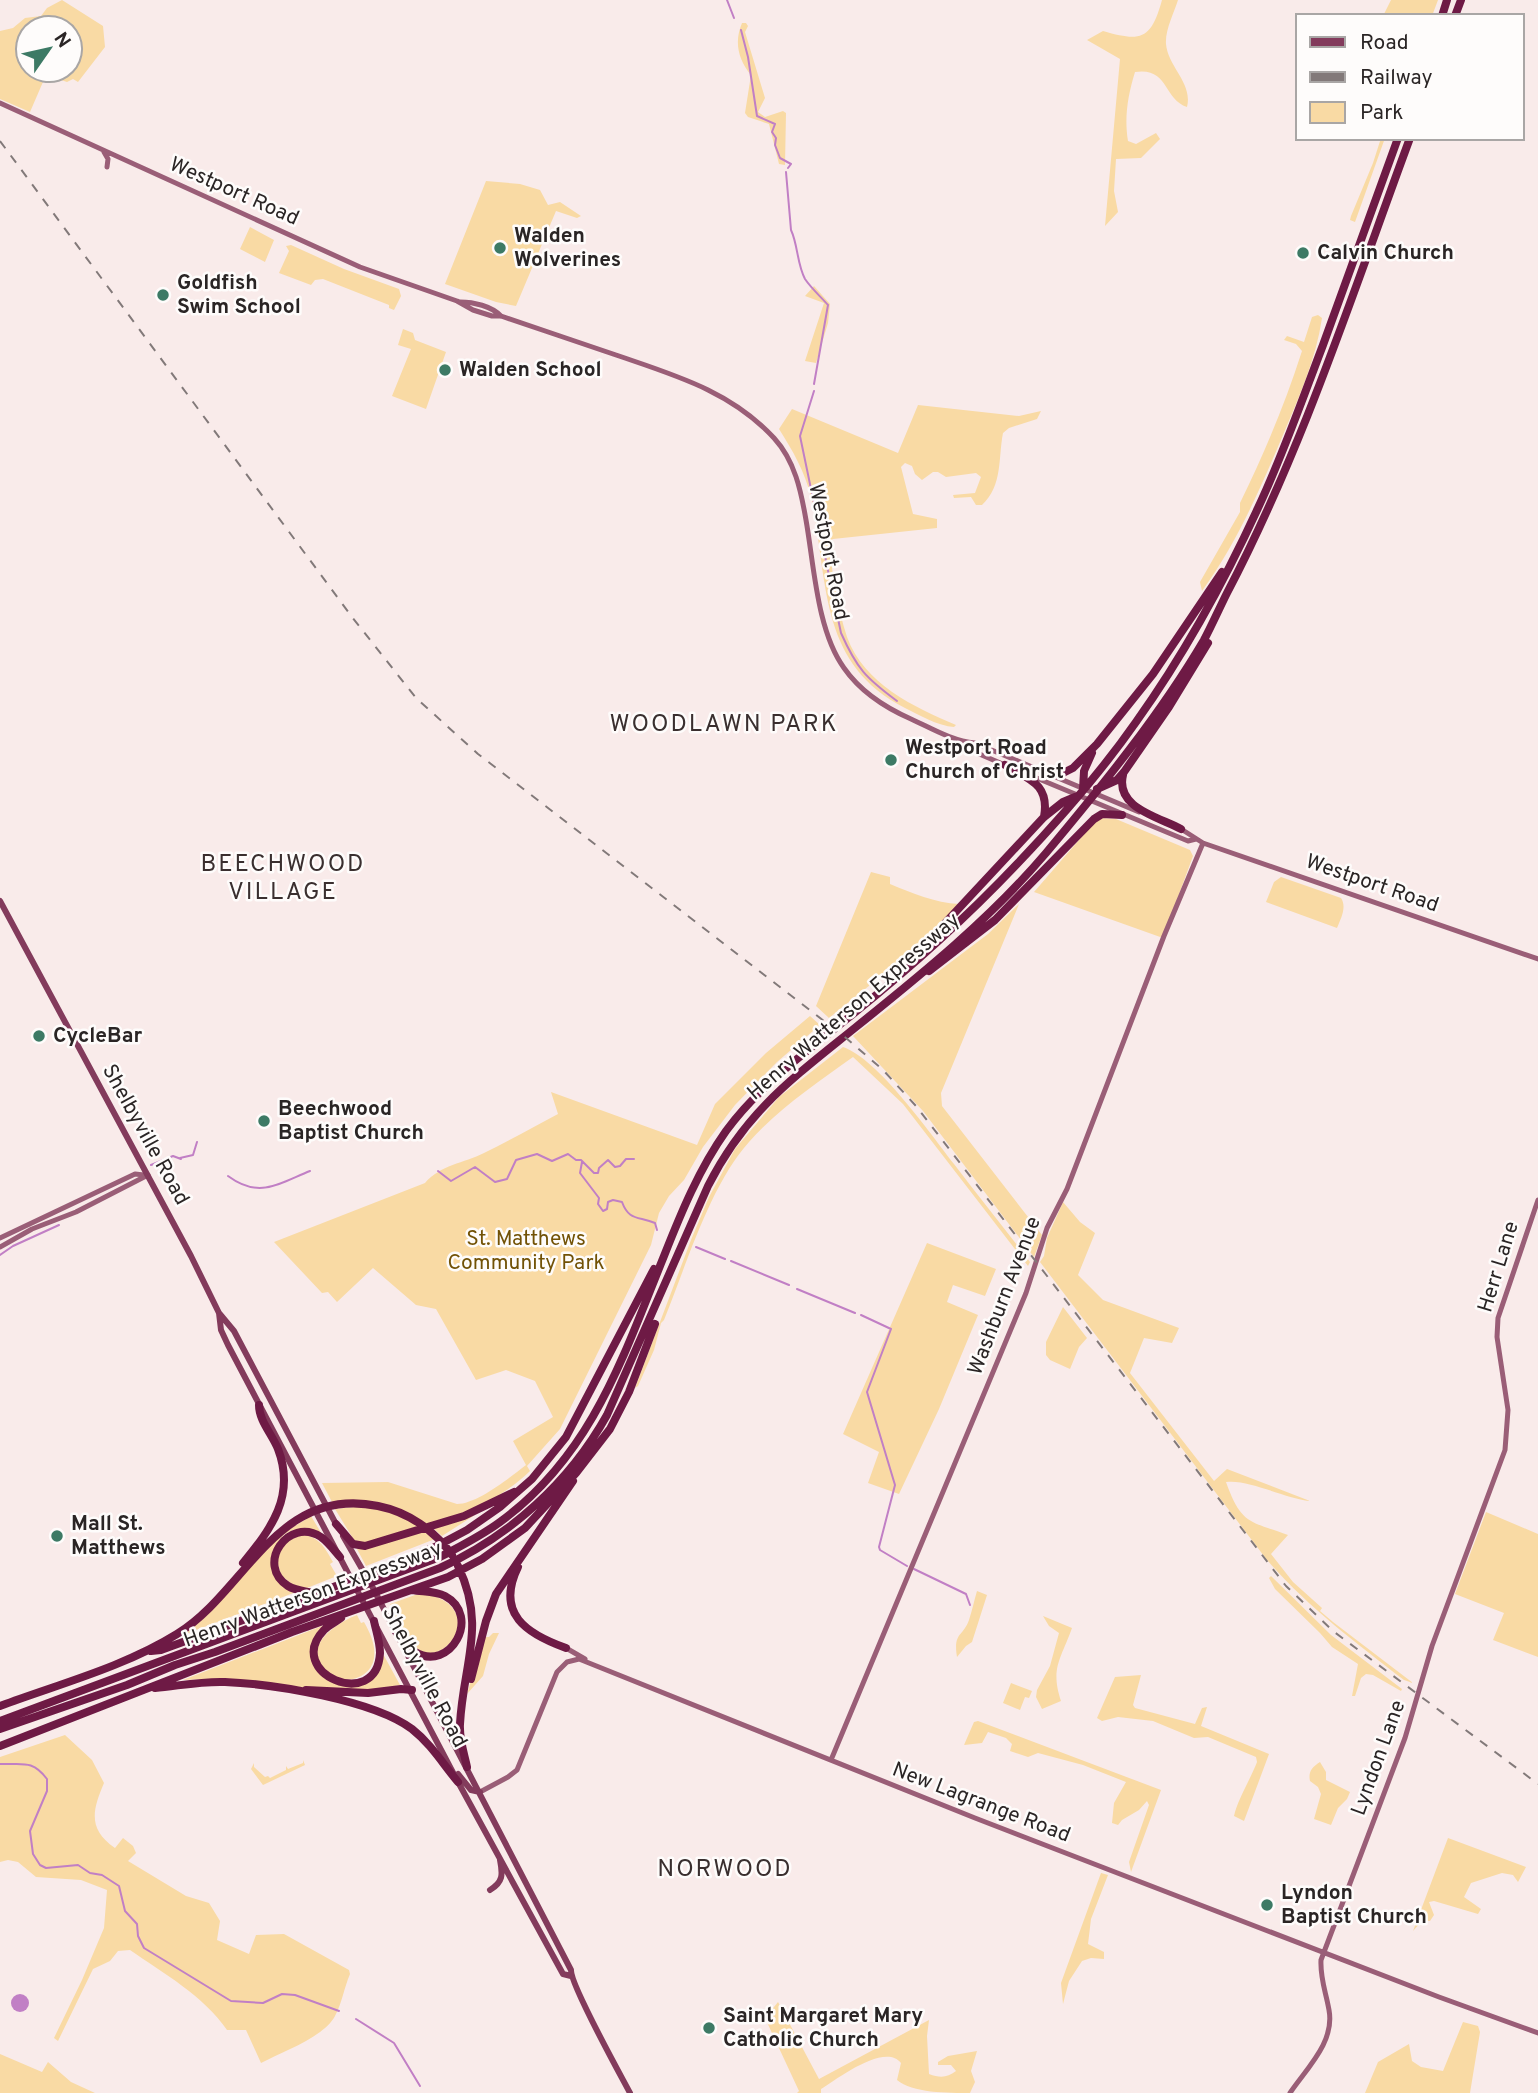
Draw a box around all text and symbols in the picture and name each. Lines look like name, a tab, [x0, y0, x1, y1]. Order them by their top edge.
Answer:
north arrow	[14, 14, 84, 84]
legend	[1296, 14, 1524, 140]
text: N	[48, 28, 75, 53]
text: Road	[1360, 30, 1409, 57]
text: Railway	[1360, 65, 1433, 92]
text: Park	[1360, 100, 1403, 127]
street label: Westport Road	[165, 151, 303, 233]
place label: Walden Wolverines	[514, 223, 621, 274]
marker: Walden Wolverines	[492, 240, 508, 256]
place label: Calvin Church	[1317, 240, 1454, 267]
marker: Calvin Church	[1295, 245, 1311, 261]
place label: Goldfish Swim School	[177, 270, 301, 321]
marker: Goldfish Swim School	[155, 287, 171, 303]
place label: Walden School	[459, 357, 602, 384]
marker: Walden School	[437, 362, 453, 378]
street label: Westport Road	[802, 481, 854, 623]
district label: WOODLAWN PARK	[609, 710, 839, 740]
place label: Westport Road Church of Christ	[905, 735, 1064, 786]
marker: Westport Road Church of Christ	[883, 752, 899, 768]
street label: Westport Road	[1302, 849, 1442, 919]
district label: BEECHWOOD VILLAGE	[201, 850, 365, 908]
street label: Henry Watterson Expressway	[742, 907, 966, 1107]
place label: CycleBar	[53, 1023, 143, 1050]
marker: CycleBar	[31, 1028, 47, 1044]
street label: Shelbyville Road	[95, 1060, 195, 1210]
place label: Beechwood Baptist Church	[278, 1096, 424, 1147]
marker: Beechwood Baptist Church	[256, 1113, 272, 1129]
street label: Washburn Avenue	[962, 1213, 1048, 1379]
street label: Herr Lane	[1472, 1218, 1526, 1316]
park label: St. Matthews Community Park	[447, 1226, 605, 1277]
place label: Mall St. Matthews	[71, 1511, 166, 1562]
marker: Mall St. Matthews	[49, 1528, 65, 1544]
street label: Henry Watterson Expressway	[180, 1536, 446, 1654]
street label: Shelbyville Road	[375, 1601, 473, 1753]
street label: Lyndon Lane	[1346, 1697, 1412, 1819]
street label: New Lagrange Road	[888, 1757, 1074, 1849]
district label: NORWOOD	[657, 1855, 793, 1885]
place label: Lyndon Baptist Church	[1281, 1880, 1427, 1931]
marker: Lyndon Baptist Church	[1259, 1897, 1275, 1913]
place label: Saint Margaret Mary Catholic Church	[723, 2003, 923, 2054]
marker: Saint Margaret Mary Catholic Church	[701, 2020, 717, 2036]

